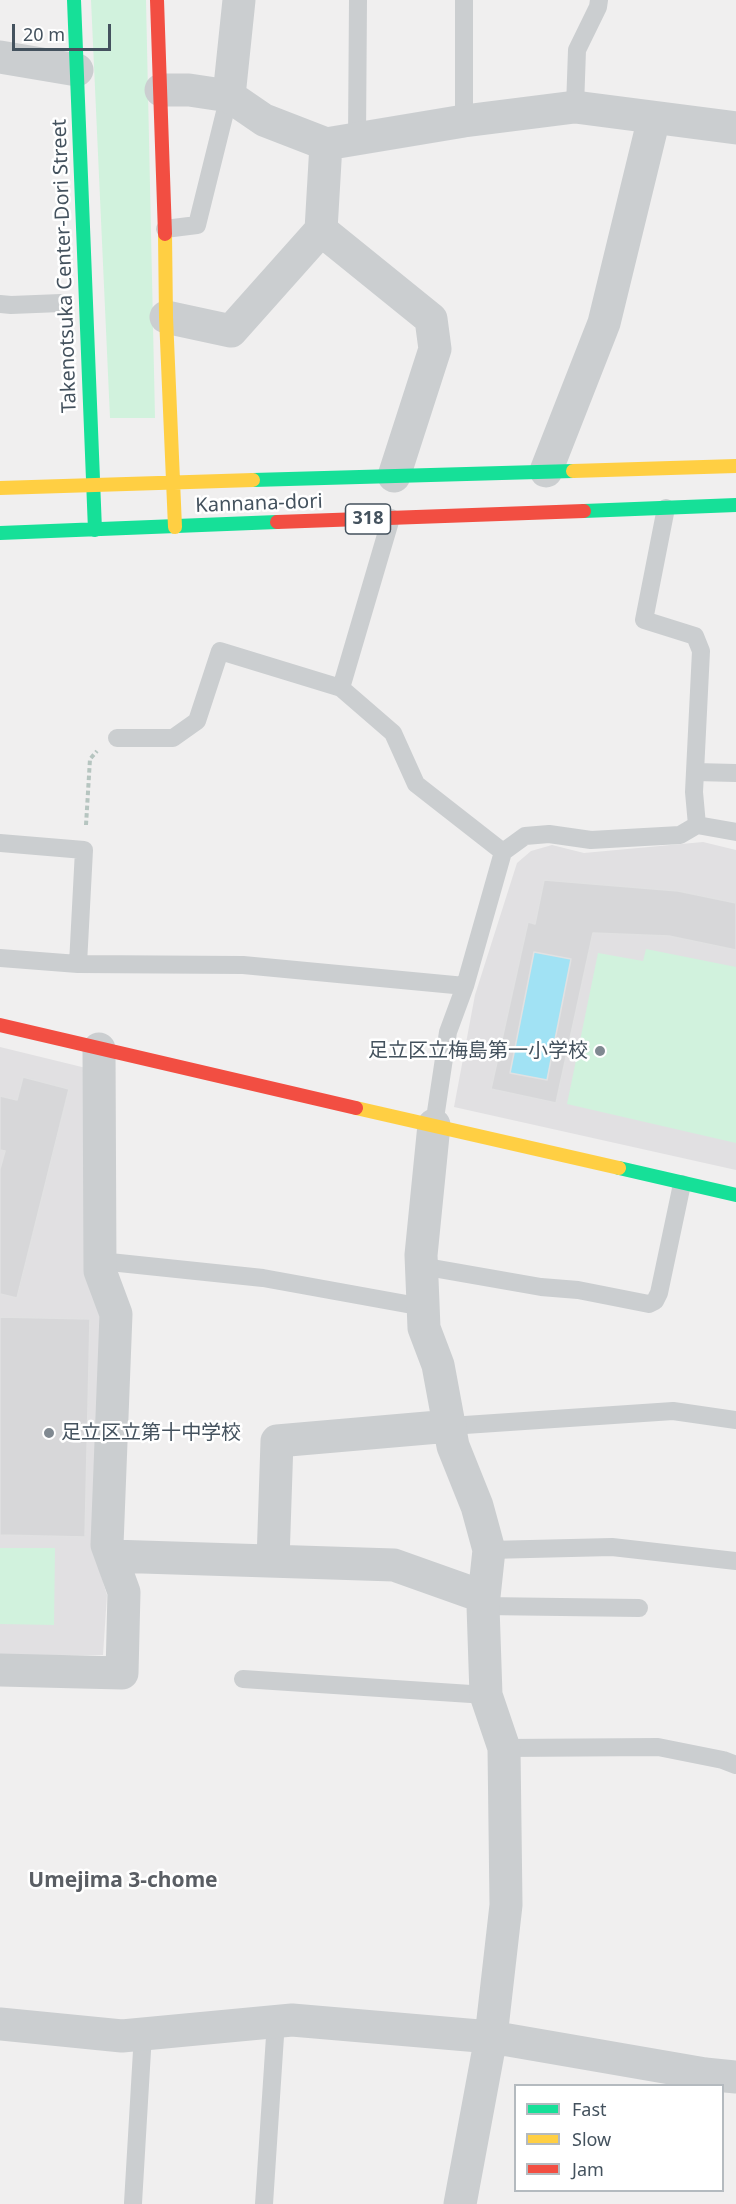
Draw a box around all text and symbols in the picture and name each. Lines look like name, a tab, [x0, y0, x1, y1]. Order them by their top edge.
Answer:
scale bar	[15, 12, 114, 50]
text: 20 m	[23, 22, 65, 46]
street label: Takenotsuka Center-Dori Street	[48, 119, 82, 413]
street label: Kannana-dori	[195, 490, 323, 518]
road number: 318	[346, 504, 391, 534]
place label: 足立区立梅島第一小学校	[368, 1039, 588, 1063]
marker: 足立区立梅島第一小学校	[593, 1044, 607, 1058]
place label: 足立区立第十中学校	[61, 1421, 241, 1445]
marker: 足立区立第十中学校	[42, 1426, 56, 1440]
district label: Umejima 3-chome	[28, 1868, 218, 1894]
legend	[514, 2084, 724, 2192]
text: Fast	[572, 2097, 607, 2121]
text: Slow	[572, 2127, 611, 2151]
text: Jam	[572, 2157, 604, 2181]

